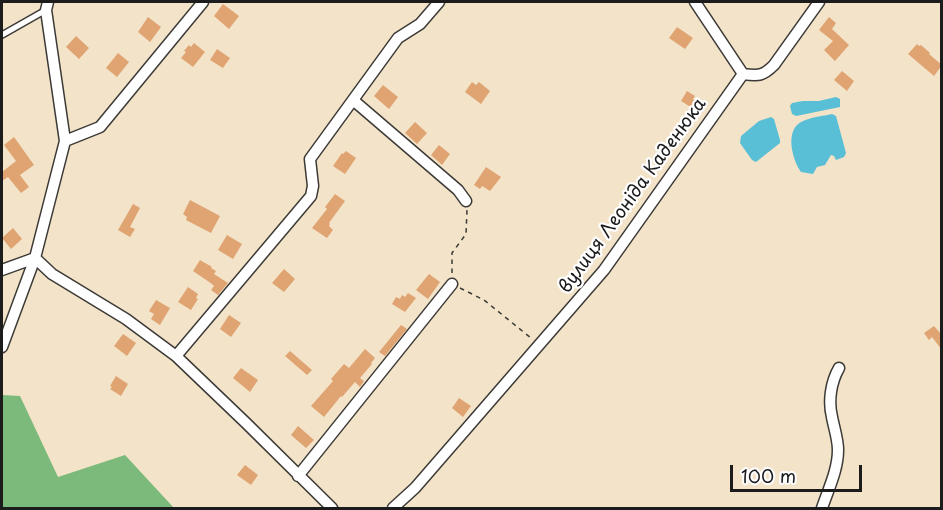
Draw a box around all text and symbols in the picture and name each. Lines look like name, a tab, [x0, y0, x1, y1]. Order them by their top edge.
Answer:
street label: вулиця Леоніда Каденюка	[555, 94, 711, 298]
scale bar	[733, 453, 865, 491]
text: 100 m	[741, 462, 796, 489]

